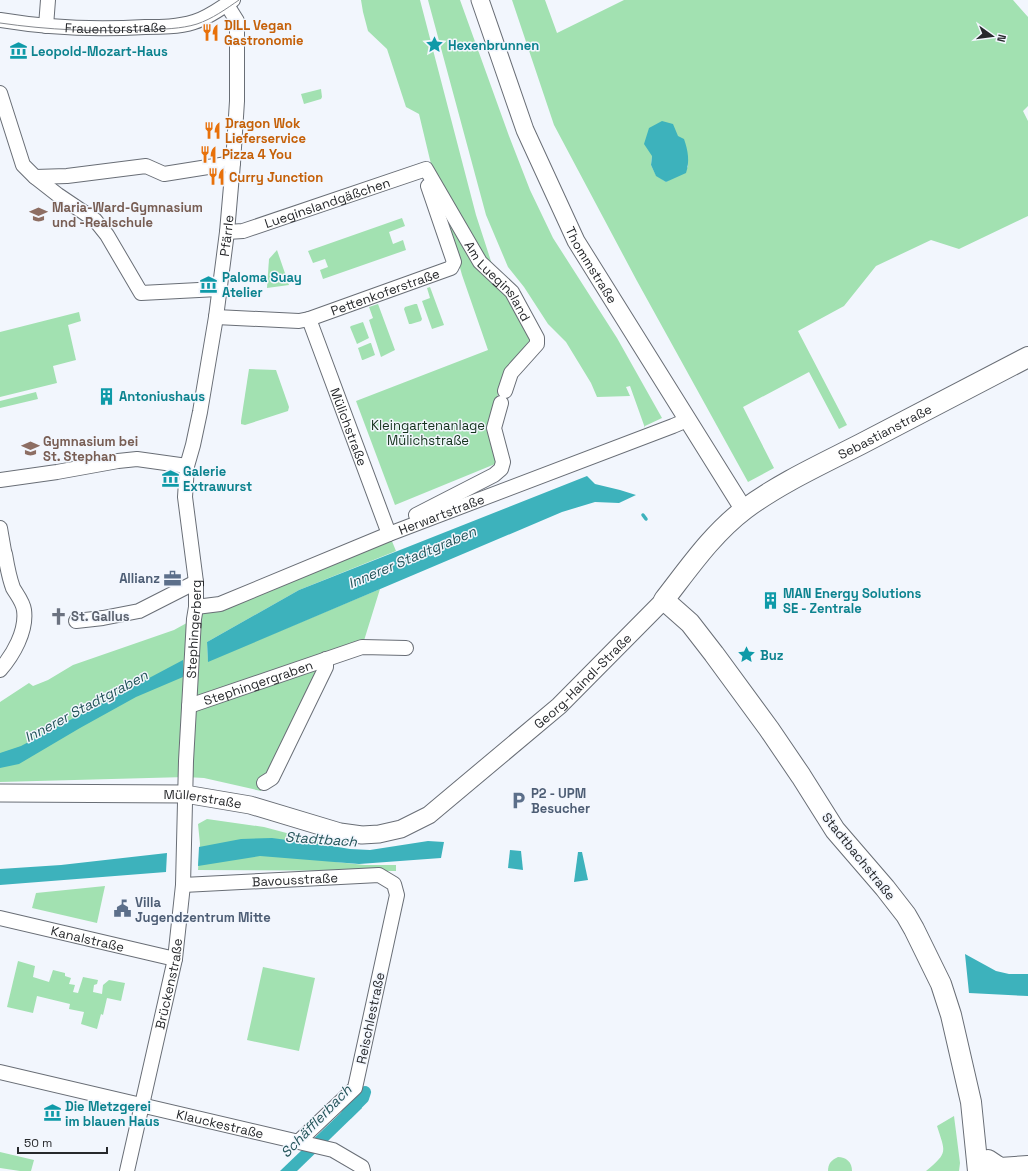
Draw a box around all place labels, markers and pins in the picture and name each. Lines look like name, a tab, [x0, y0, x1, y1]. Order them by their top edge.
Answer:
place label: DILL Vegan Gastronomie	[224, 17, 304, 49]
restaurant icon: DILL Vegan Gastronomie	[201, 22, 221, 42]
place icon: Hexenbrunnen	[425, 35, 445, 55]
place label: Hexenbrunnen	[448, 37, 539, 54]
museum icon: Leopold-Mozart-Haus	[8, 41, 28, 61]
place label: Leopold-Mozart-Haus	[31, 43, 168, 60]
place label: Dragon Wok Lieferservice	[225, 115, 306, 147]
restaurant icon: Dragon Wok Lieferservice	[202, 120, 222, 140]
restaurant icon: Pizza 4 You	[199, 144, 219, 164]
place label: Pizza 4 You	[222, 146, 292, 163]
restaurant icon: Curry Junction	[206, 167, 226, 187]
place label: Curry Junction	[229, 169, 323, 186]
place label: Maria-Ward-Gymnasium und -Realschule	[52, 199, 203, 231]
school or university icon: Maria-Ward-Gymnasium und -Realschule	[29, 204, 49, 224]
place label: Paloma Suay Atelier	[222, 269, 302, 301]
museum icon: Paloma Suay Atelier	[199, 274, 219, 294]
building icon: Antoniushaus	[96, 386, 116, 406]
place label: Antoniushaus	[119, 388, 205, 405]
place label: Gymnasium bei St. Stephan	[43, 433, 138, 465]
school or university icon: Gymnasium bei St. Stephan	[20, 438, 40, 458]
place label: Galerie Extrawurst	[183, 463, 252, 495]
museum icon: Galerie Extrawurst	[160, 468, 180, 488]
office icon: Allianz	[163, 568, 183, 588]
place label: Allianz	[119, 570, 160, 587]
place label: MAN Energy Solutions SE - Zentrale	[783, 585, 922, 617]
building icon: MAN Energy Solutions SE - Zentrale	[760, 590, 780, 610]
church icon: St. Gallus	[48, 606, 68, 626]
place label: St. Gallus	[71, 608, 130, 625]
place icon: Buz	[737, 645, 757, 665]
place label: Buz	[760, 647, 784, 664]
place label: P2 - UPM Besucher	[531, 785, 590, 817]
parking icon: P2 - UPM Besucher	[508, 790, 528, 810]
place label: Villa Jugendzentrum Mitte	[135, 894, 271, 926]
public building icon: Villa Jugendzentrum Mitte	[112, 899, 132, 919]
place label: Die Metzgerei im blauen Haus	[65, 1098, 160, 1130]
museum icon: Die Metzgerei im blauen Haus	[42, 1103, 62, 1123]

